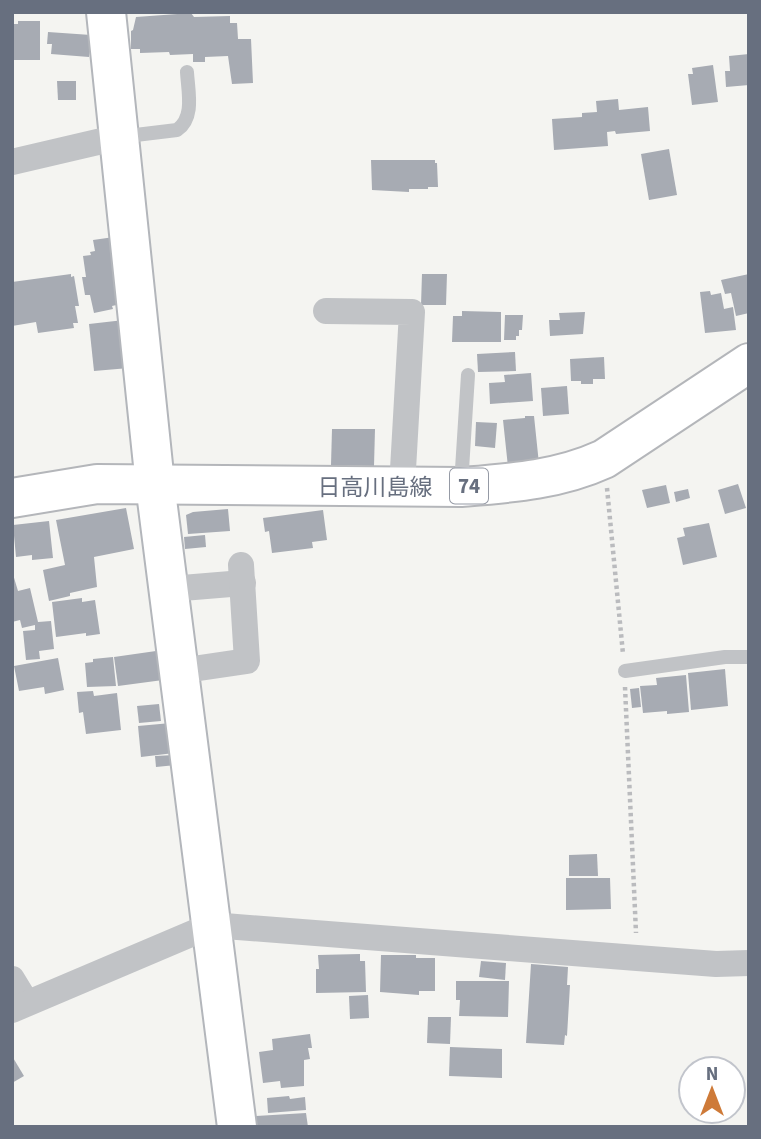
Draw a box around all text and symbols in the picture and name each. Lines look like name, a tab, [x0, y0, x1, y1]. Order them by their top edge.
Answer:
road number: 74	[450, 468, 488, 504]
street label: 日高川島線	[318, 471, 433, 504]
north arrow	[677, 1055, 747, 1125]
text: N	[706, 1061, 718, 1088]

